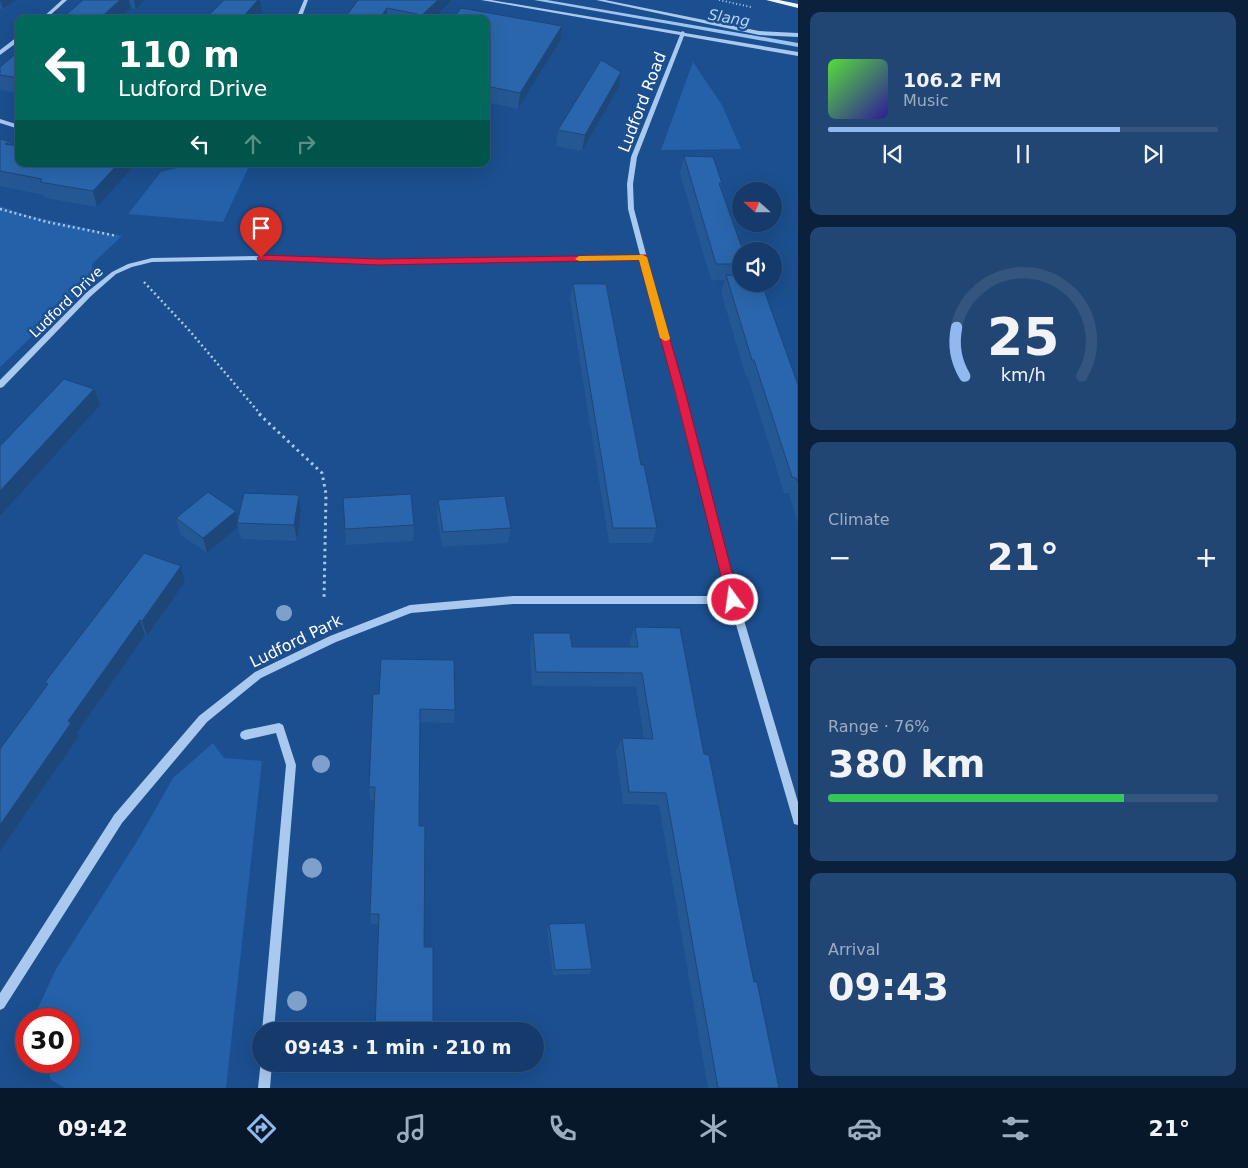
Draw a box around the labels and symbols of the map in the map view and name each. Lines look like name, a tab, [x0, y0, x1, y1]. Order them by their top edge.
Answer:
water label: Slang	[707, 5, 751, 31]
street label: Ludford Road	[614, 49, 670, 155]
north arrow	[732, 182, 782, 232]
pin	[240, 207, 282, 258]
street label: Ludford Drive	[26, 263, 106, 341]
position arrow	[706, 573, 758, 625]
street label: Ludford Park	[247, 610, 346, 672]
speed limit sign: 30	[15, 1008, 80, 1073]

